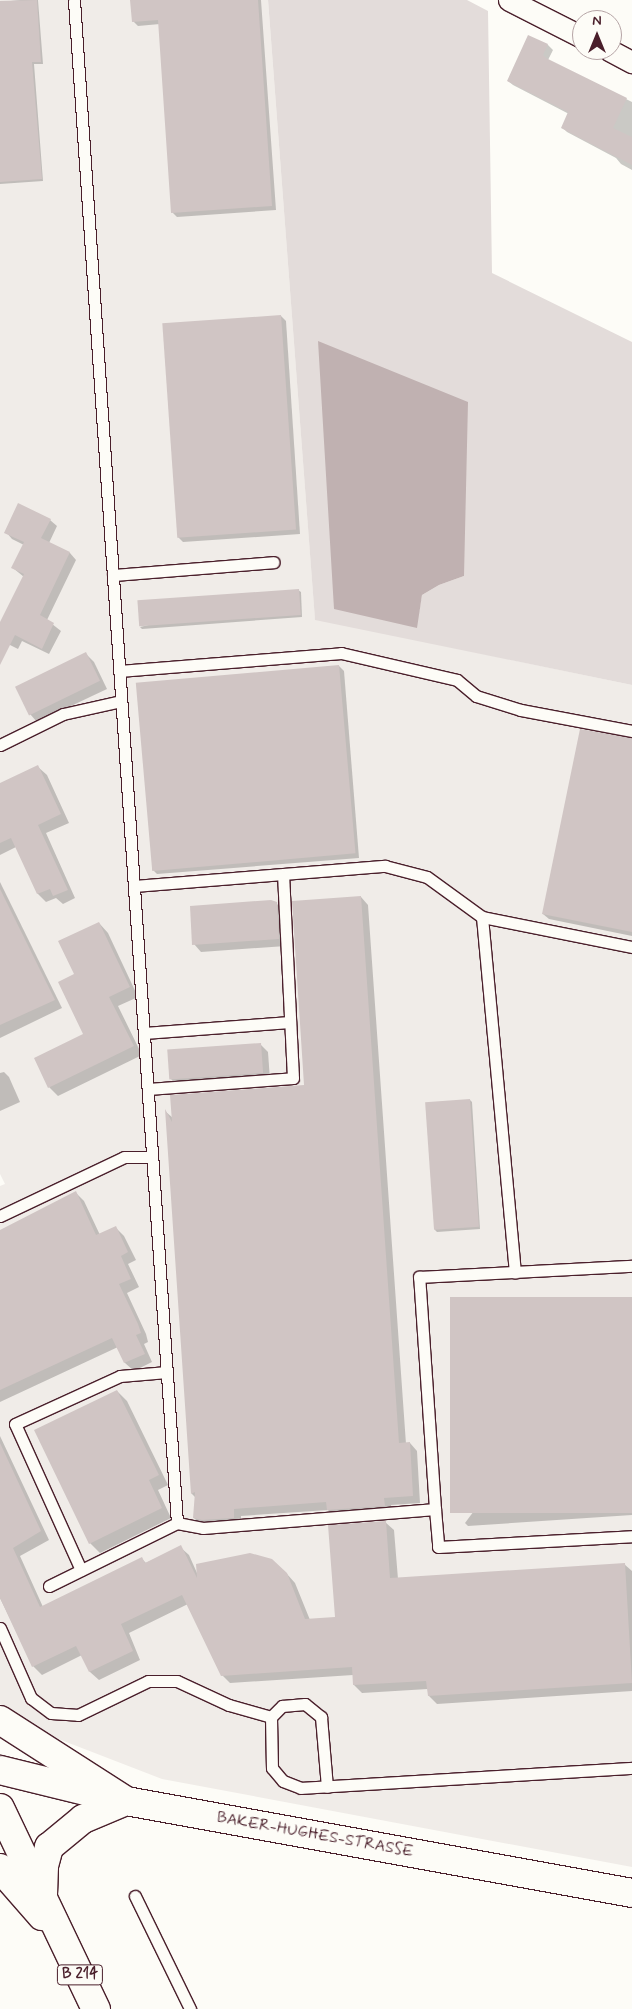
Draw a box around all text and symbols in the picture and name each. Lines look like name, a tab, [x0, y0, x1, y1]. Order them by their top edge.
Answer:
north arrow	[572, 10, 622, 60]
text: N	[592, 12, 602, 30]
street label: BAKER-HUGHES-STRASSE	[215, 1808, 415, 1862]
road number: B 214	[56, 1962, 104, 1988]

